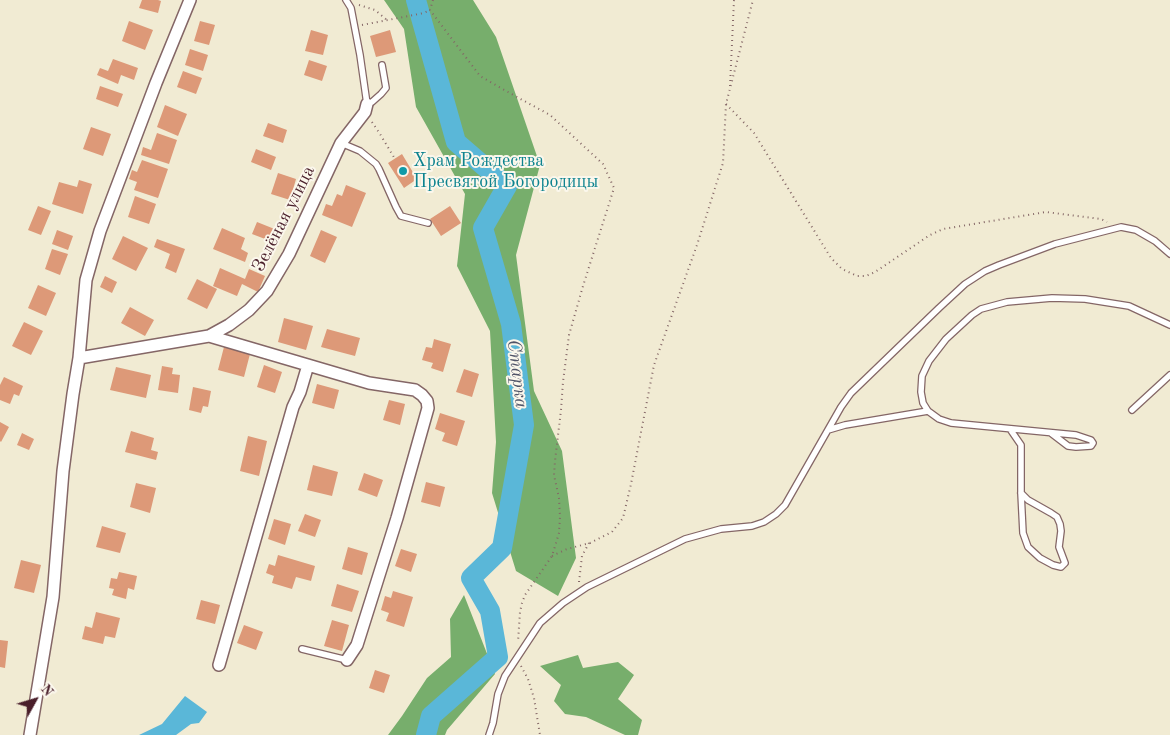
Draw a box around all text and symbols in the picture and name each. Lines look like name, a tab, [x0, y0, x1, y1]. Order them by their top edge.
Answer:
place label: Храм Рождества Пресвятой Богородицы	[413, 150, 598, 192]
street label: Зелёная улица	[248, 162, 320, 276]
marker: Храм Рождества Пресвятой Богородицы	[397, 165, 409, 177]
water label: Старка	[501, 338, 533, 410]
north arrow	[10, 675, 60, 725]
text: N	[38, 682, 55, 699]

